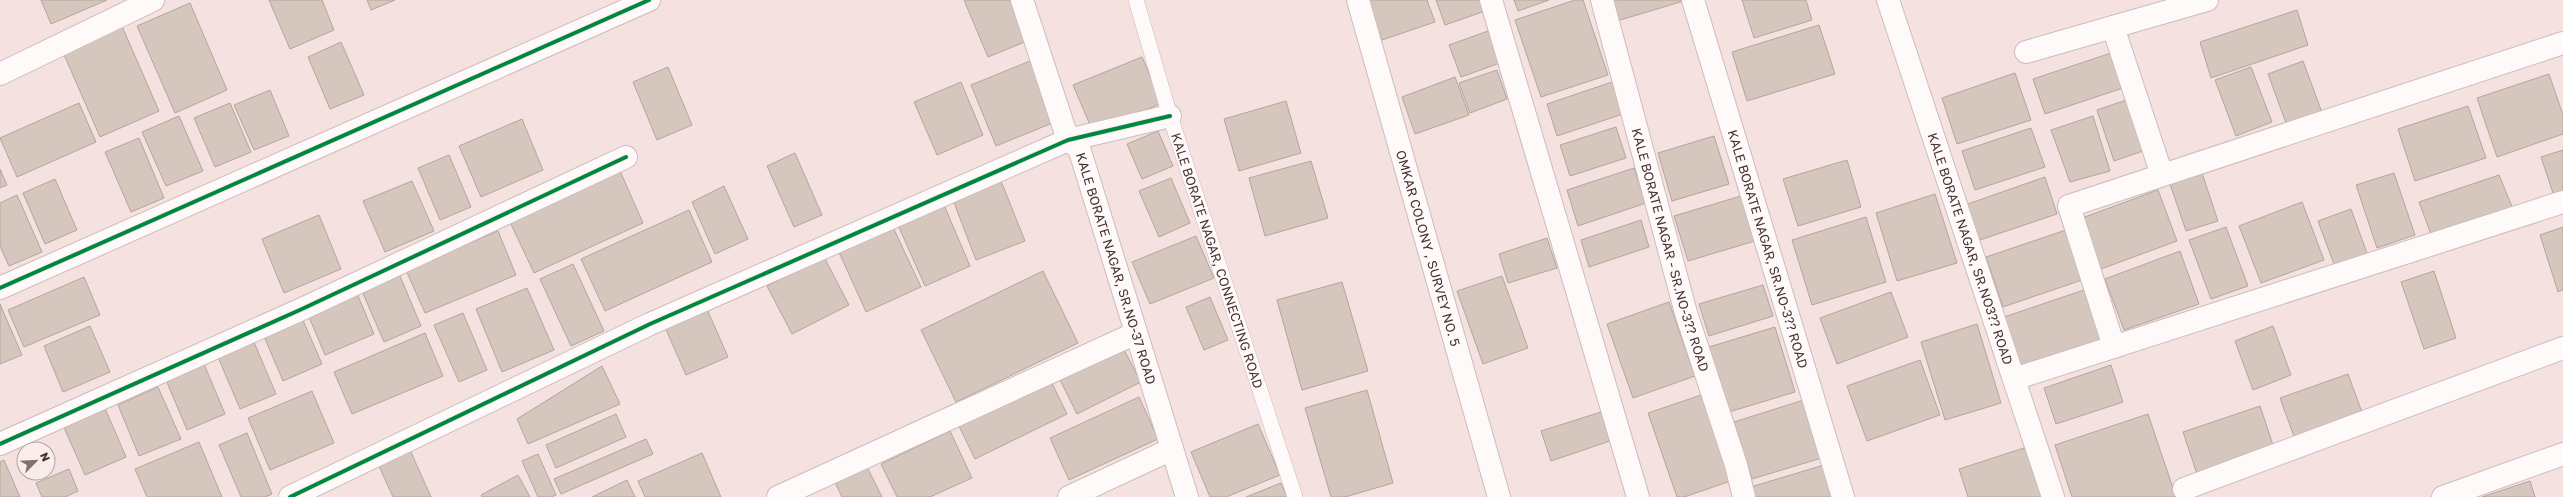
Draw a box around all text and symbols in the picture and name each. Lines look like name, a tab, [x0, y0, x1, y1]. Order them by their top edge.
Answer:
street label: KALE BORATE NAGAR - SR.NO-3?? ROAD	[1629, 126, 1713, 374]
street label: KALE BORATE NAGAR, SR.NO-3?? ROAD	[1725, 128, 1812, 370]
street label: KALE BORATE NAGAR, CONNECTING ROAD	[1168, 131, 1267, 390]
street label: KALE BORATE NAGAR, SR.NO3?? ROAD	[1925, 131, 2016, 367]
street label: OMKAR COLONY , SURVEY NO. 5	[1393, 148, 1464, 348]
street label: KALE BORATE NAGAR, SR.NO-37 ROAD	[1073, 150, 1160, 386]
north arrow	[16, 441, 56, 481]
text: N	[38, 450, 53, 463]

